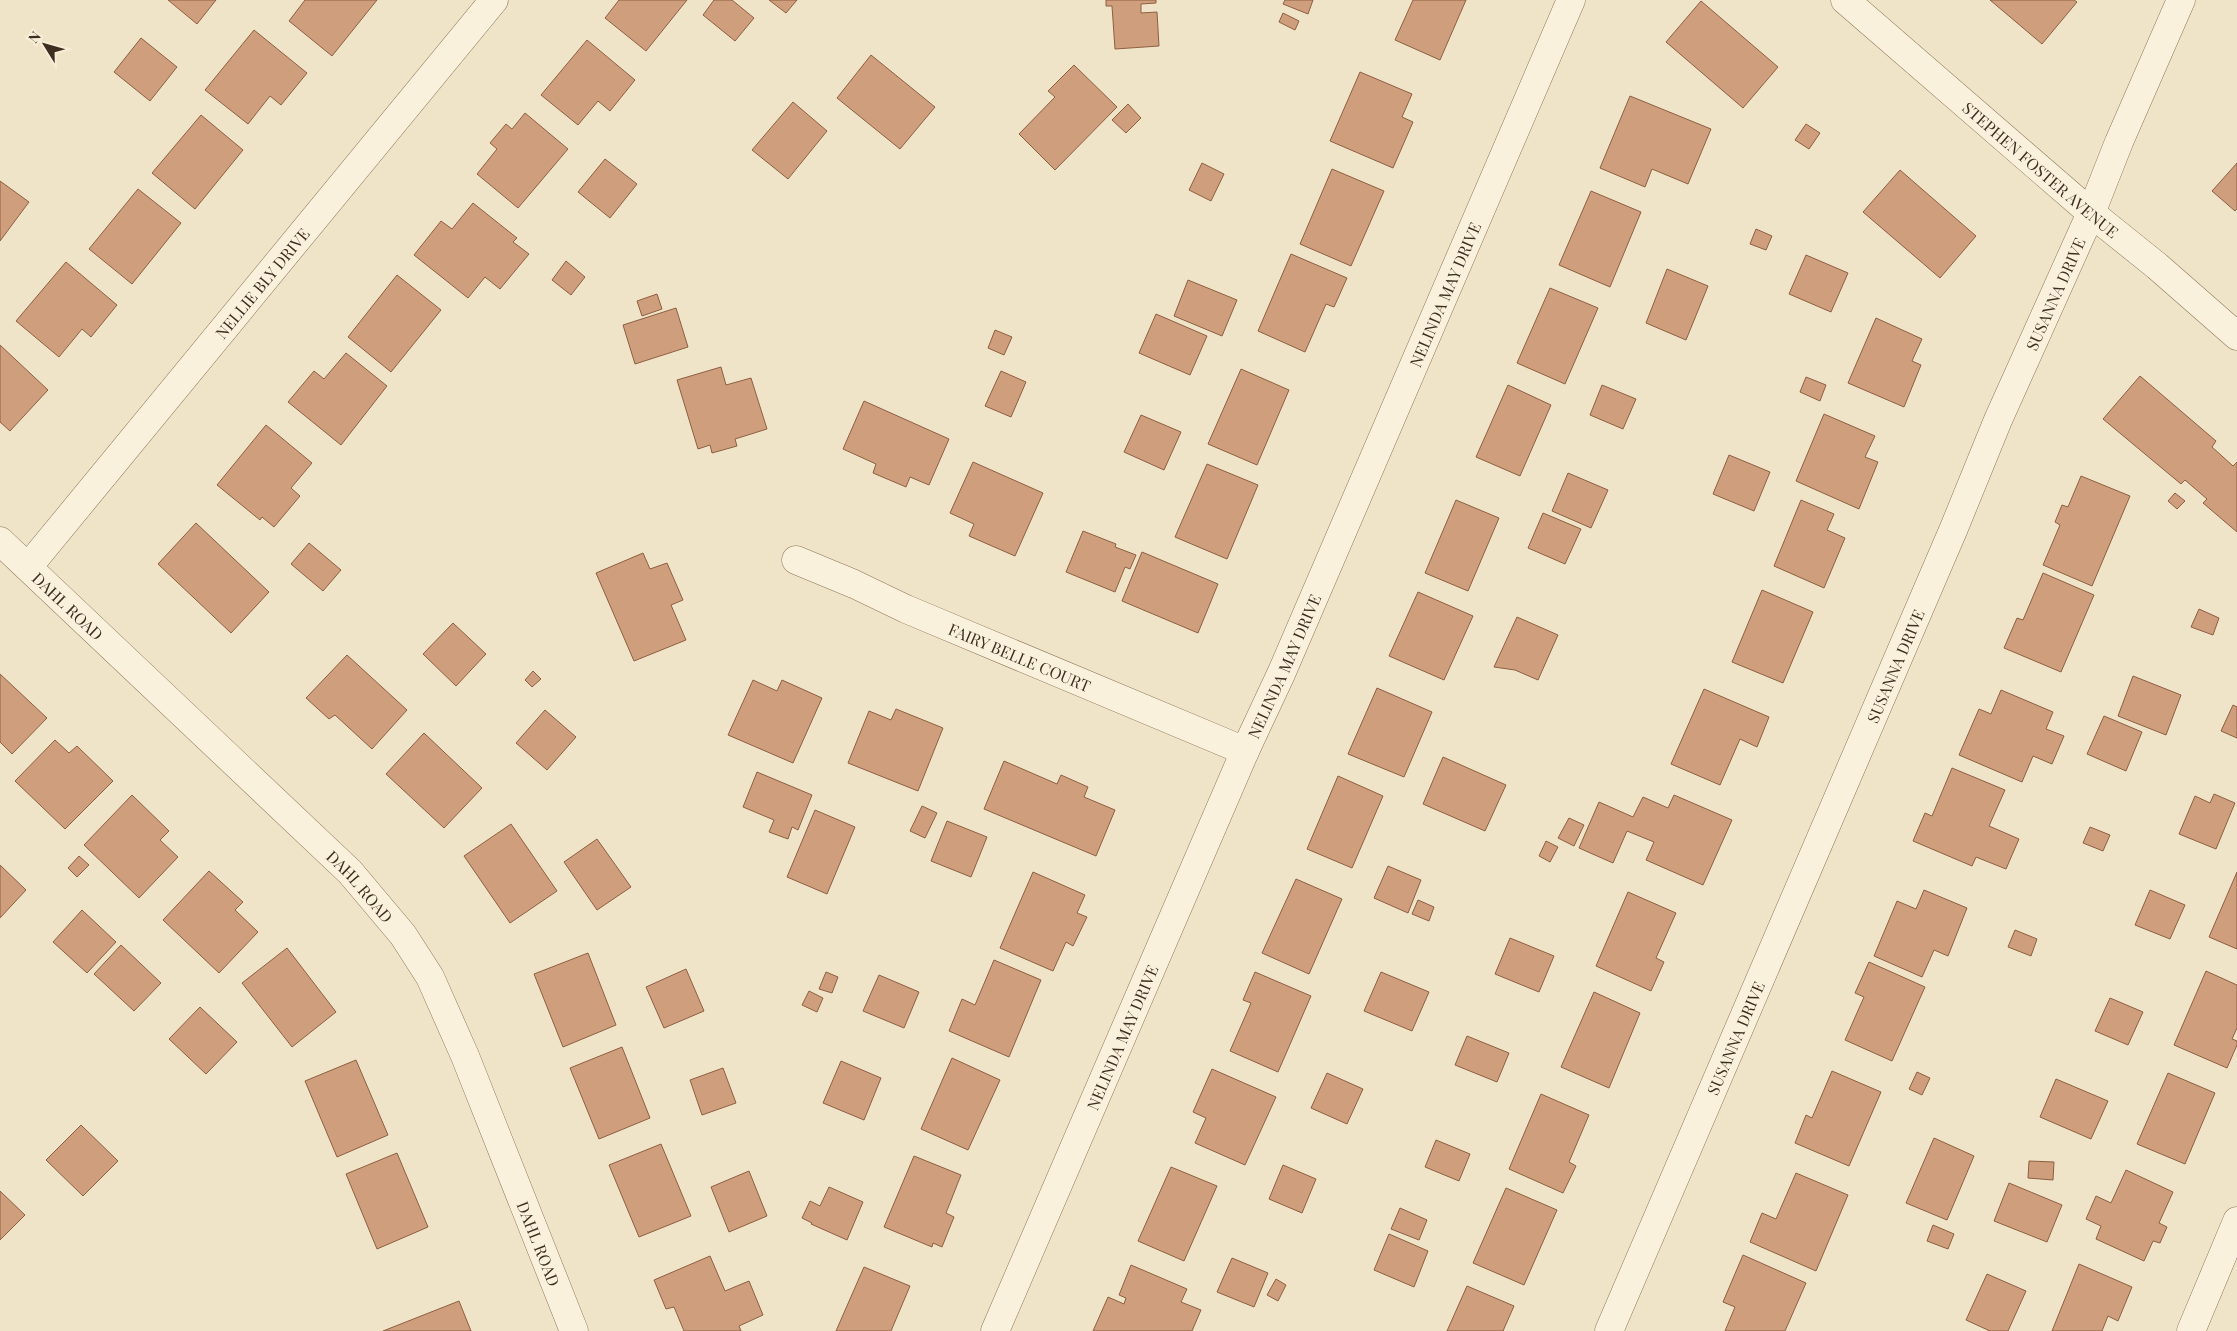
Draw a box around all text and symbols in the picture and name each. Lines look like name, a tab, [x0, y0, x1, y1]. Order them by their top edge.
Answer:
north arrow	[20, 20, 70, 70]
text: N	[24, 27, 45, 47]
street label: STEPHEN FOSTER AVENUE	[1959, 97, 2123, 242]
street label: NELINDA MAY DRIVE	[1404, 219, 1485, 370]
street label: NELLIE BLY DRIVE	[210, 223, 313, 342]
street label: SUSANNA DRIVE	[2020, 234, 2089, 353]
street label: DAHL ROAD	[28, 567, 108, 644]
street label: NELINDA MAY DRIVE	[1242, 591, 1325, 741]
street label: SUSANNA DRIVE	[1861, 606, 1928, 726]
street label: FAIRY BELLE COURT	[946, 618, 1094, 696]
street label: DAHL ROAD	[323, 845, 398, 926]
street label: NELINDA MAY DRIVE	[1081, 961, 1162, 1113]
street label: SUSANNA DRIVE	[1701, 978, 1769, 1098]
street label: DAHL ROAD	[513, 1198, 566, 1289]

